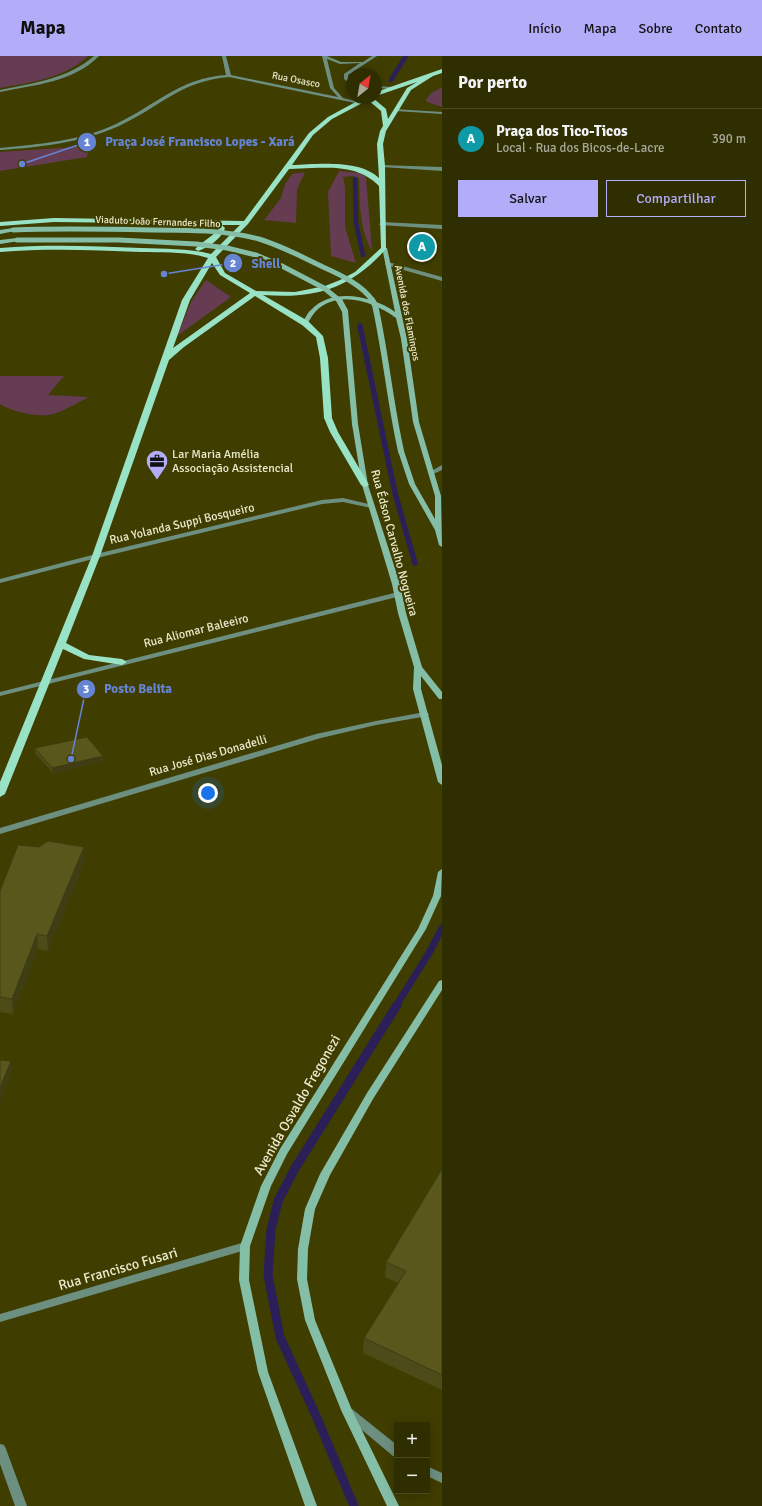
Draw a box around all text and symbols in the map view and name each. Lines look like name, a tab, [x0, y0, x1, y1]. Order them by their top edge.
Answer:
text: Mapa	[20, 16, 66, 40]
text: Início	[528, 20, 562, 37]
text: Mapa	[584, 20, 616, 37]
text: Sobre	[638, 20, 673, 37]
text: Contato	[695, 20, 742, 37]
north arrow	[346, 68, 382, 104]
street label: Rua Osasco	[271, 69, 321, 91]
text: Por perto	[458, 72, 527, 93]
text: Praça dos Tico-Ticos	[496, 122, 628, 140]
callout: Praça José Francisco Lopes - Xará	[77, 129, 303, 154]
text: A	[467, 131, 475, 147]
text: 390 m	[712, 131, 746, 147]
text: Praça José Francisco Lopes - Xará	[105, 134, 295, 150]
text: 1	[84, 135, 91, 150]
text: Local · Rua dos Bicos-de-Lacre	[496, 140, 664, 156]
button: Salvar	[458, 180, 598, 217]
button: Compartilhar	[606, 180, 746, 217]
street label: Viaduto João Fernandes Filho	[95, 214, 221, 230]
pin: A	[409, 232, 435, 262]
callout: Shell	[223, 251, 288, 276]
text: 2	[230, 256, 236, 271]
text: Shell	[252, 256, 280, 272]
street label: Avenida dos Flamingos	[392, 264, 422, 363]
place label: Lar Maria Amélia Associação Assistencial	[172, 447, 294, 476]
office icon: Lar Maria Amélia Associação Assistencial	[144, 448, 170, 481]
street label: Rua Édson Carvalho Nogueira	[367, 468, 421, 618]
street label: Rua Yolanda Suppi Bosqueiro	[108, 500, 256, 548]
street label: Rua Aliomar Baleeiro	[142, 611, 250, 651]
callout: Posto Belita	[76, 676, 180, 701]
text: Posto Belita	[104, 681, 172, 697]
text: 3	[83, 682, 89, 697]
street label: Rua José Dias Donadelli	[147, 732, 269, 780]
your location	[198, 783, 218, 803]
street label: Avenida Osvaldo Fregonezi	[250, 1032, 344, 1178]
street label: Rua Francisco Fusari	[56, 1244, 180, 1294]
map controls	[394, 1422, 430, 1494]
button: +	[394, 1422, 430, 1458]
button: −	[394, 1458, 430, 1494]

